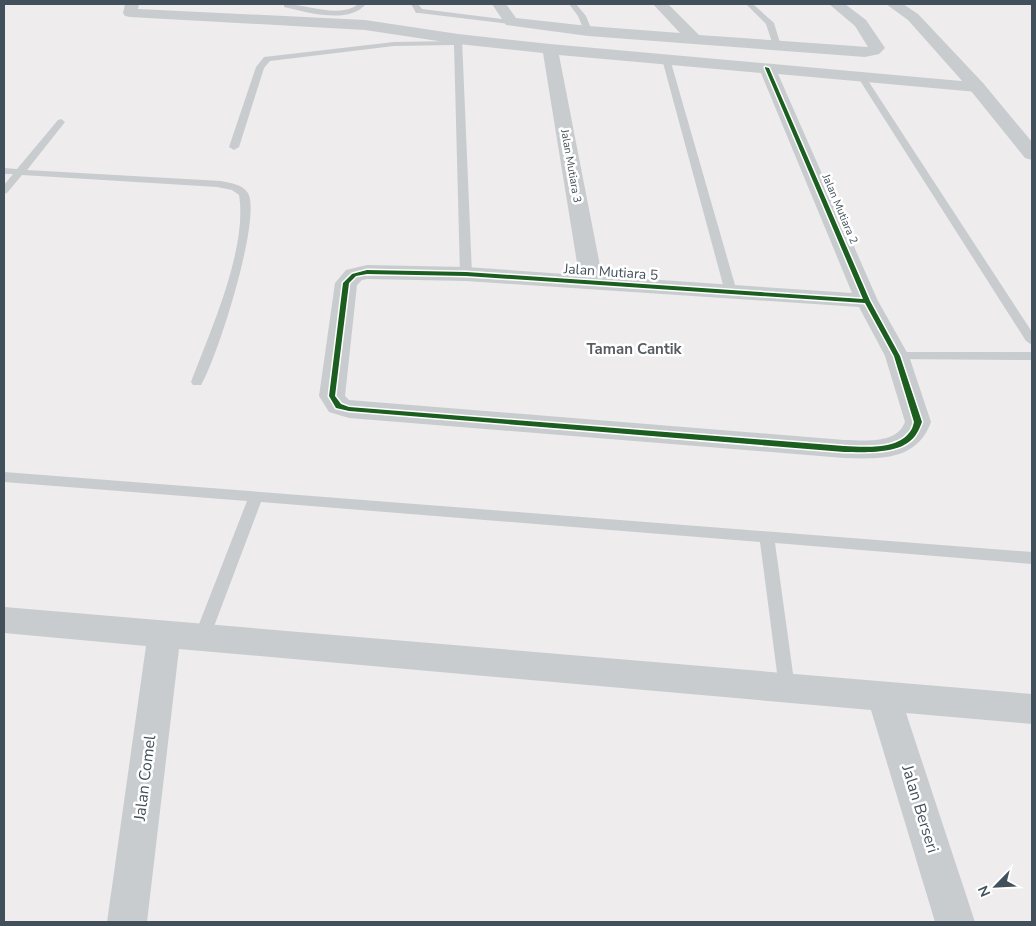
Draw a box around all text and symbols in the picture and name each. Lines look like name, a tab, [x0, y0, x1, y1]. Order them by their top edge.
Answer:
street label: Jalan Mutiara 3	[557, 127, 585, 204]
street label: Jalan Mutiara 2	[818, 171, 861, 246]
street label: Jalan Mutiara 5	[562, 259, 659, 285]
district label: Taman Cantik	[586, 339, 682, 359]
street label: Jalan Comel	[129, 734, 161, 823]
street label: Jalan Berseri	[896, 761, 944, 856]
north arrow	[971, 861, 1021, 911]
text: N	[974, 882, 995, 900]

